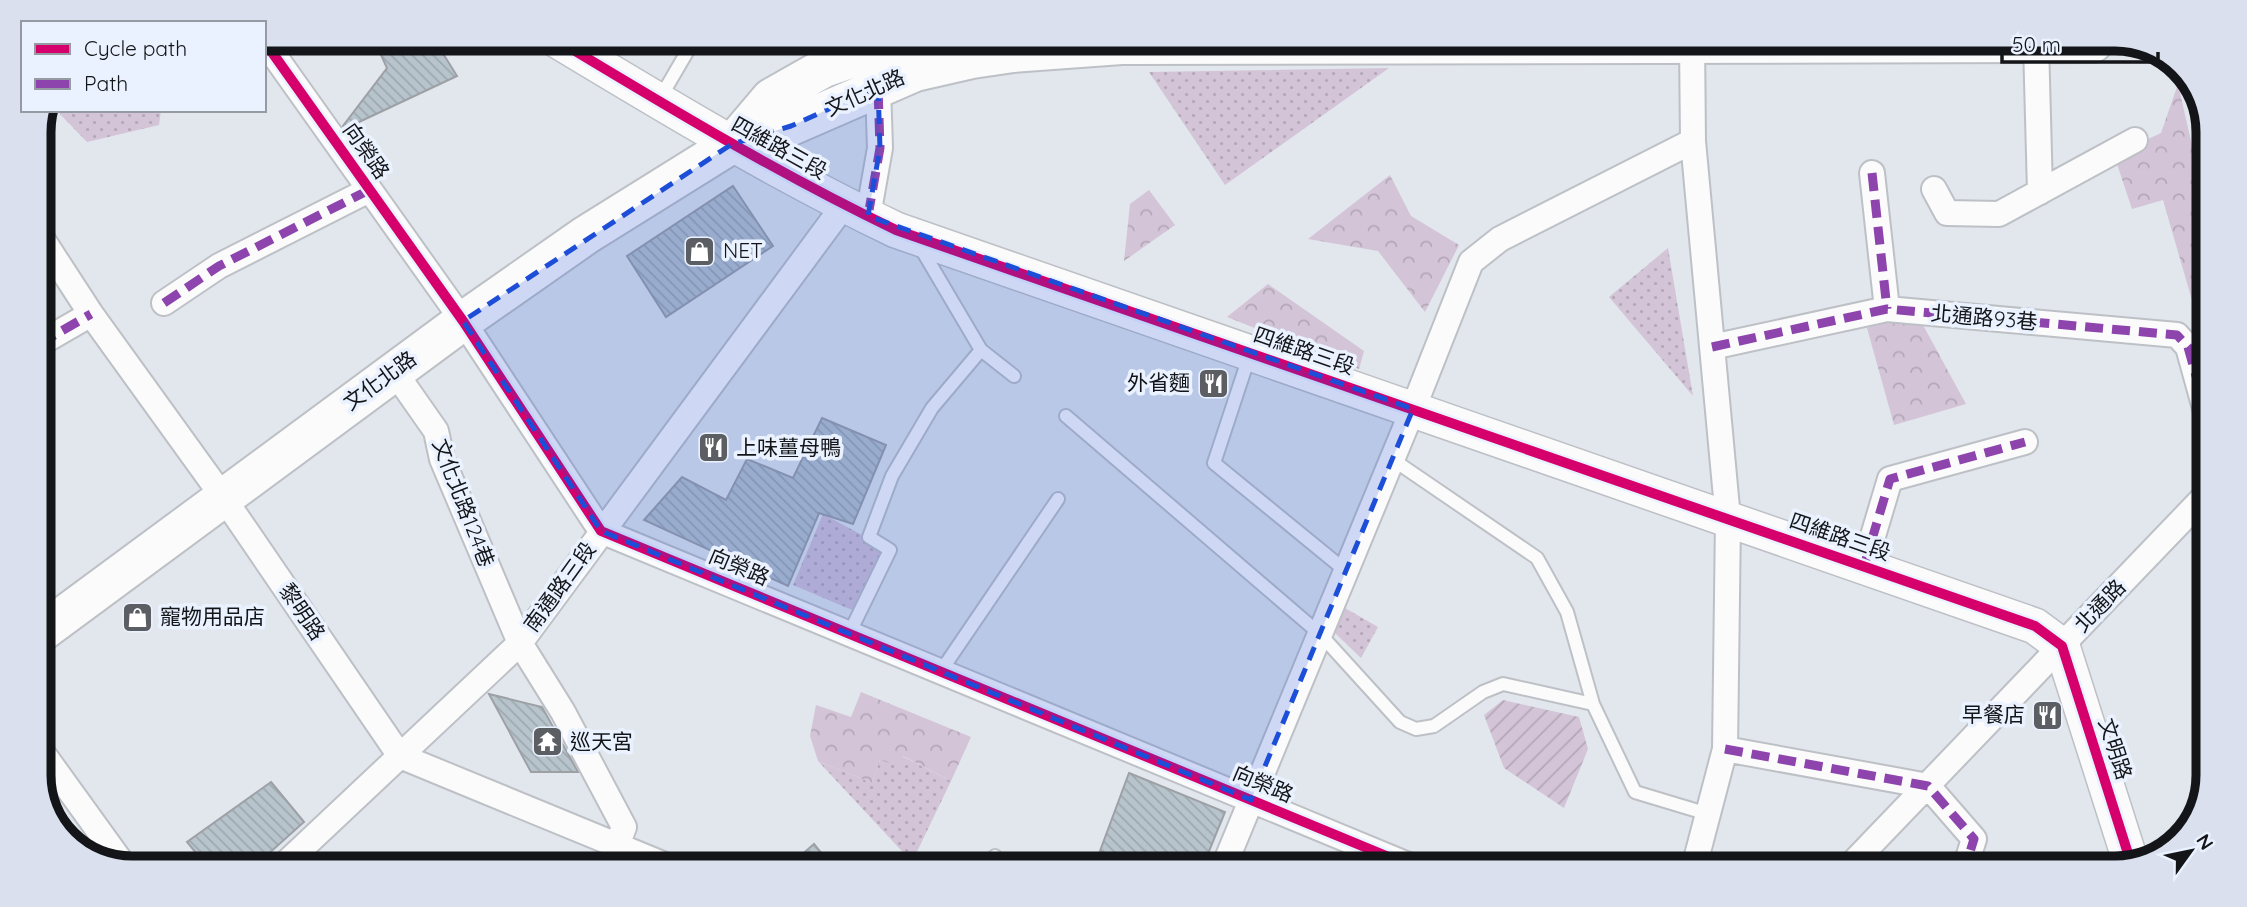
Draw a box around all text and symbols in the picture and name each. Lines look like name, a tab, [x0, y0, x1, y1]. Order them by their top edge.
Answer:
legend	[21, 21, 266, 112]
scale bar	[2002, 21, 2158, 65]
text: 50 m	[2012, 31, 2061, 57]
text: Cycle path	[84, 35, 187, 61]
street label: 文化北路	[821, 63, 908, 121]
text: Path	[84, 70, 128, 96]
street label: 四維路三段	[727, 110, 832, 184]
street label: 向榮路	[338, 117, 396, 184]
shop icon: NET	[683, 234, 717, 268]
place label: NET	[723, 237, 763, 263]
street label: 北通路93巷	[1930, 299, 2038, 335]
street label: 四維路三段	[1250, 321, 1358, 379]
street label: 文化北路	[338, 345, 421, 415]
restaurant icon: 外省麵	[1196, 366, 1230, 400]
place label: 外省麵	[1127, 369, 1190, 395]
restaurant icon: 上味薑母鴨	[696, 431, 730, 465]
place label: 上味薑母鴨	[736, 434, 841, 460]
street label: 文化北路124巷	[428, 435, 500, 570]
street label: 四維路三段	[1786, 507, 1894, 565]
street label: 南通路三段	[518, 536, 601, 637]
street label: 向榮路	[705, 542, 773, 590]
street label: 北通路	[2068, 574, 2131, 637]
street label: 黎明路	[274, 578, 331, 645]
shop icon: 寵物用品店	[120, 600, 154, 634]
place label: 寵物用品店	[160, 603, 265, 629]
restaurant icon: 早餐店	[2031, 698, 2065, 732]
place label: 早餐店	[1962, 701, 2025, 727]
street label: 文明路	[2094, 715, 2138, 783]
temple icon: 巡天宮	[530, 725, 564, 759]
place label: 巡天宮	[570, 728, 633, 754]
street label: 向榮路	[1229, 759, 1297, 807]
north arrow	[2156, 816, 2226, 886]
text: N	[2191, 829, 2219, 854]

